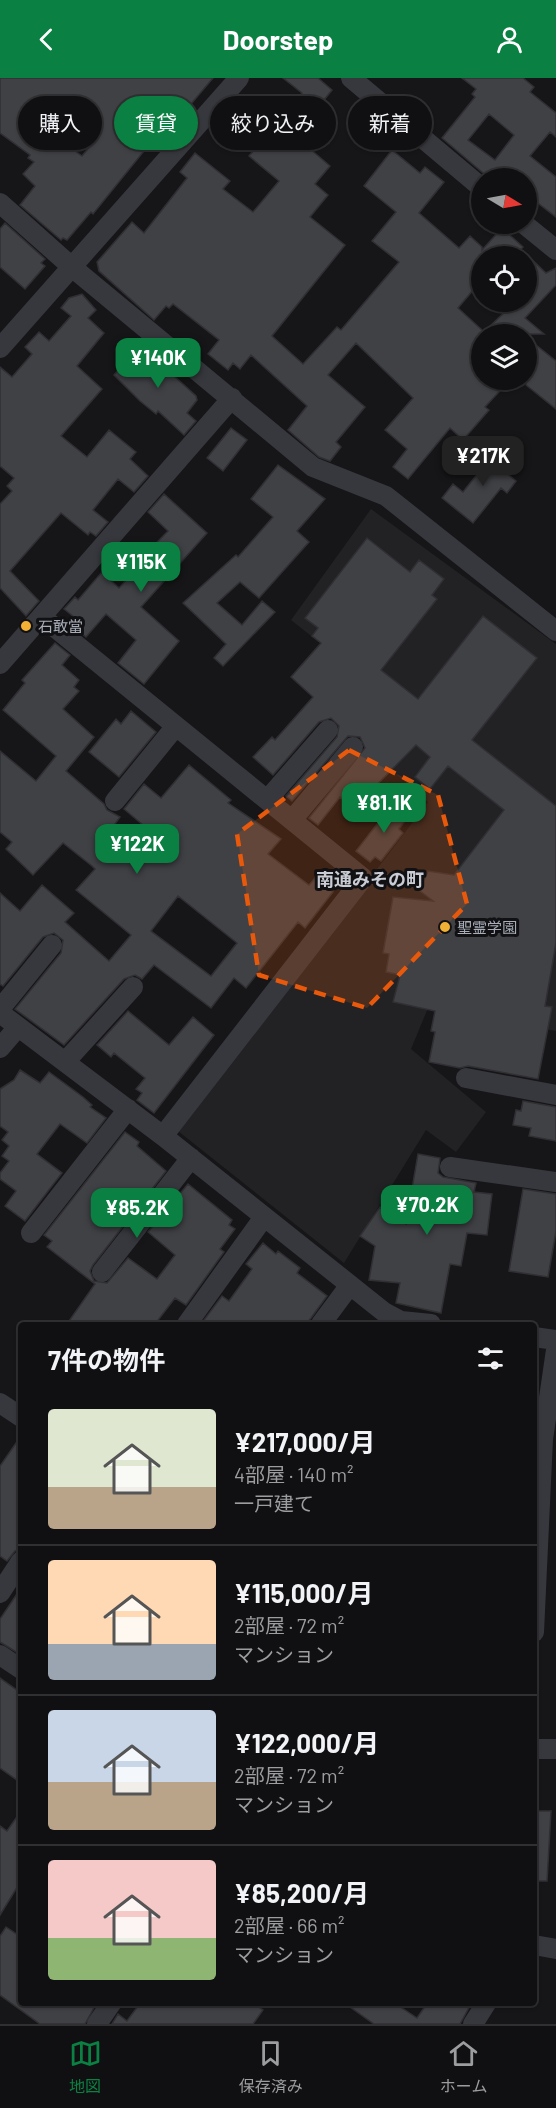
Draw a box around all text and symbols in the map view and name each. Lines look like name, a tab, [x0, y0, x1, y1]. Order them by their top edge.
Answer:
icon: back	[30, 23, 63, 56]
text: Doorstep	[223, 23, 333, 55]
icon: person	[493, 23, 526, 56]
chip: 購入	[18, 96, 102, 150]
chip: 賃貸	[114, 96, 198, 150]
chip: 絞り込み	[210, 96, 336, 150]
chip: 新着	[348, 96, 432, 150]
north arrow	[471, 168, 537, 234]
map controls	[471, 168, 537, 390]
button: locate	[471, 246, 537, 312]
button: layers	[471, 324, 537, 390]
pin: ¥140K	[116, 338, 200, 389]
text: ¥140K	[130, 345, 186, 369]
pin: ¥217K	[441, 436, 525, 487]
text: ¥217K	[456, 443, 510, 467]
pin: ¥115K	[99, 542, 183, 593]
text: ¥115K	[115, 549, 167, 573]
place label: 石敢當	[38, 617, 83, 635]
marker: 石敢當	[19, 619, 33, 633]
pin: ¥81.1K	[335, 783, 433, 834]
text: ¥81.1K	[356, 790, 412, 814]
pin: ¥122K	[95, 824, 179, 875]
text: ¥122K	[109, 831, 165, 855]
district label: 南通みその町	[316, 868, 424, 890]
place label: 聖霊学園	[457, 918, 517, 936]
marker: 聖霊学園	[438, 920, 452, 934]
pin: ¥70.2K	[378, 1185, 476, 1236]
pin: ¥85.2K	[88, 1188, 186, 1239]
text: ¥70.2K	[395, 1192, 459, 1216]
text: ¥85.2K	[105, 1195, 169, 1219]
icon: filters	[474, 1342, 507, 1375]
text: 7件の物件	[48, 1344, 165, 1375]
text: ¥217,000/月	[234, 1426, 376, 1457]
icon: home	[96, 1433, 168, 1505]
text: 4部屋 · 140 m²	[234, 1462, 354, 1486]
text: 一戸建て	[234, 1491, 314, 1515]
text: ¥115,000/月	[234, 1577, 373, 1608]
icon: home	[96, 1584, 168, 1656]
text: 2部屋 · 72 m²	[234, 1613, 344, 1637]
text: マンション	[234, 1642, 334, 1666]
text: ¥122,000/月	[234, 1727, 379, 1758]
icon: home	[96, 1734, 168, 1806]
text: 2部屋 · 72 m²	[234, 1763, 344, 1787]
text: マンション	[234, 1792, 334, 1816]
text: ¥85,200/月	[234, 1877, 369, 1908]
icon: home	[96, 1884, 168, 1956]
text: 2部屋 · 66 m²	[234, 1913, 345, 1937]
text: マンション	[234, 1942, 334, 1966]
tab: 地図	[69, 2037, 102, 2097]
tab: 保存済み	[239, 2037, 303, 2097]
tab: ホーム	[440, 2037, 487, 2097]

